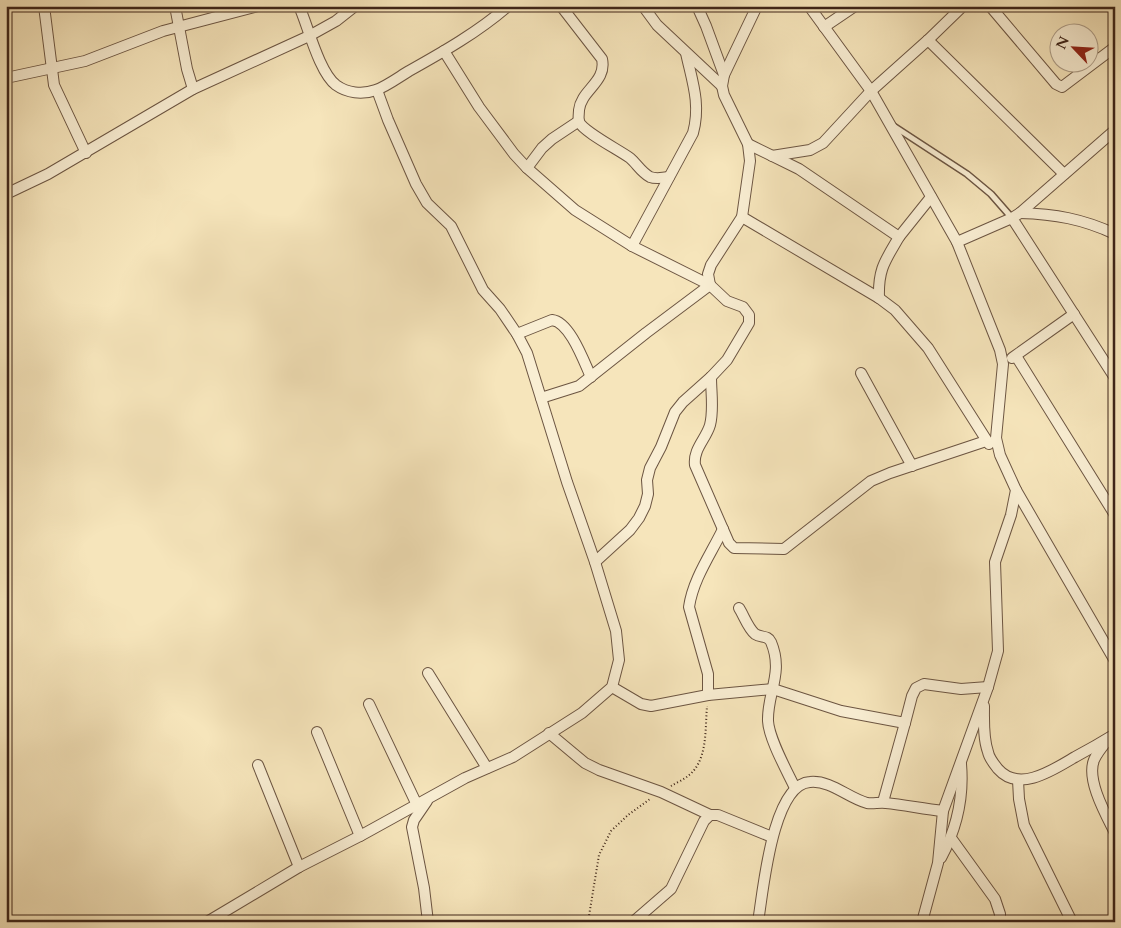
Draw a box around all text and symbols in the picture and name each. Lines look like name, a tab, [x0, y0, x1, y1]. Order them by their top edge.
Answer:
north arrow	[1048, 22, 1098, 72]
text: N	[1051, 33, 1074, 52]

